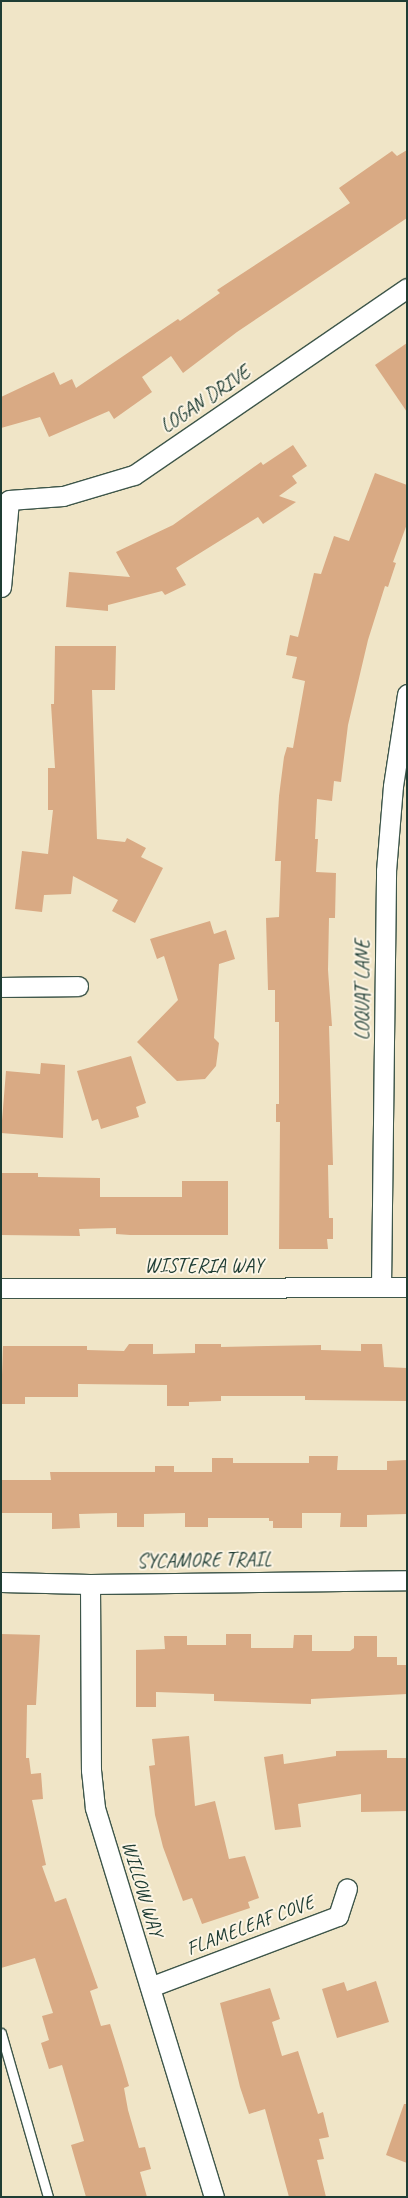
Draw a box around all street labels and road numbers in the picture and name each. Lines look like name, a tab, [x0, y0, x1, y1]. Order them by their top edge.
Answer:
street label: LOGAN DRIVE	[155, 360, 255, 438]
street label: LOQUAT LANE	[350, 939, 374, 1041]
street label: WISTERIA WAY	[145, 1253, 263, 1277]
street label: SYCAMORE TRAIL	[137, 1547, 271, 1573]
street label: WILLOW WAY	[117, 1838, 169, 1940]
street label: FLAMELEAF COVE	[183, 1890, 317, 1960]

